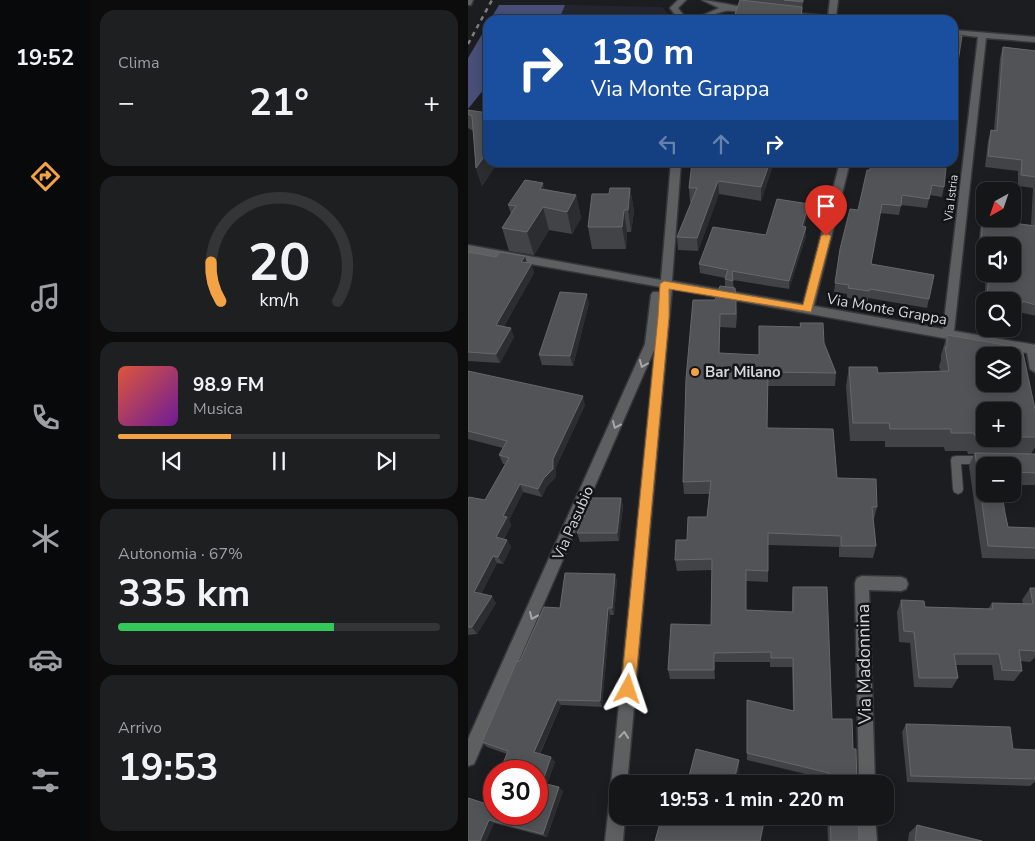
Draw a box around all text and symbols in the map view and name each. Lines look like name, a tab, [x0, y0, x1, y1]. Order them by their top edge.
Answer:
text: 130 m	[591, 29, 694, 76]
icon: right	[508, 35, 573, 100]
text: 19:52	[16, 43, 74, 73]
text: Clima	[118, 52, 159, 74]
text: Via Monte Grappa	[591, 74, 770, 104]
text: 21°	[249, 77, 309, 128]
text: −	[118, 84, 135, 122]
text: +	[423, 84, 440, 122]
icon: left	[654, 130, 682, 158]
icon: ahead	[707, 130, 735, 158]
icon: right	[760, 130, 788, 158]
icon: directions	[28, 159, 63, 194]
street label: Via Istria	[940, 174, 962, 223]
north arrow	[976, 182, 1020, 228]
map controls	[976, 182, 1021, 502]
pin	[805, 185, 847, 236]
icon: arrive	[812, 192, 840, 220]
text: 20	[248, 227, 310, 298]
button: sound	[976, 237, 1021, 282]
icon: music	[28, 280, 63, 315]
text: km/h	[259, 288, 299, 312]
street label: Via Monte Grappa	[824, 288, 949, 329]
button: search	[976, 292, 1021, 337]
button: layers	[976, 347, 1021, 392]
one-way arrow	[639, 359, 649, 368]
place label: Bar Milano	[705, 362, 781, 382]
marker: Bar Milano	[689, 366, 701, 378]
text: 98.9 FM	[193, 372, 264, 398]
text: Musica	[193, 398, 243, 420]
icon: phone	[28, 400, 63, 435]
button: +	[976, 402, 1021, 447]
one-way arrow	[612, 420, 623, 429]
icon: previous	[158, 447, 186, 475]
icon: pause	[265, 447, 293, 475]
icon: next	[372, 447, 400, 475]
button: −	[976, 457, 1021, 502]
street label: Via Pasubio	[547, 483, 598, 564]
icon: climate	[28, 521, 63, 556]
text: Autonomia · 67%	[118, 543, 243, 565]
text: 335 km	[118, 568, 250, 619]
street label: Via Madonnina	[851, 604, 877, 725]
one-way arrow	[528, 611, 539, 620]
icon: car	[28, 642, 63, 677]
position arrow	[601, 662, 653, 714]
text: Arrivo	[118, 717, 162, 739]
one-way arrow	[618, 731, 629, 739]
text: 19:53	[118, 742, 219, 793]
speed limit sign: 30	[483, 760, 548, 825]
icon: filters	[28, 763, 63, 798]
text: 19:53 · 1 min · 220 m	[659, 787, 844, 813]

